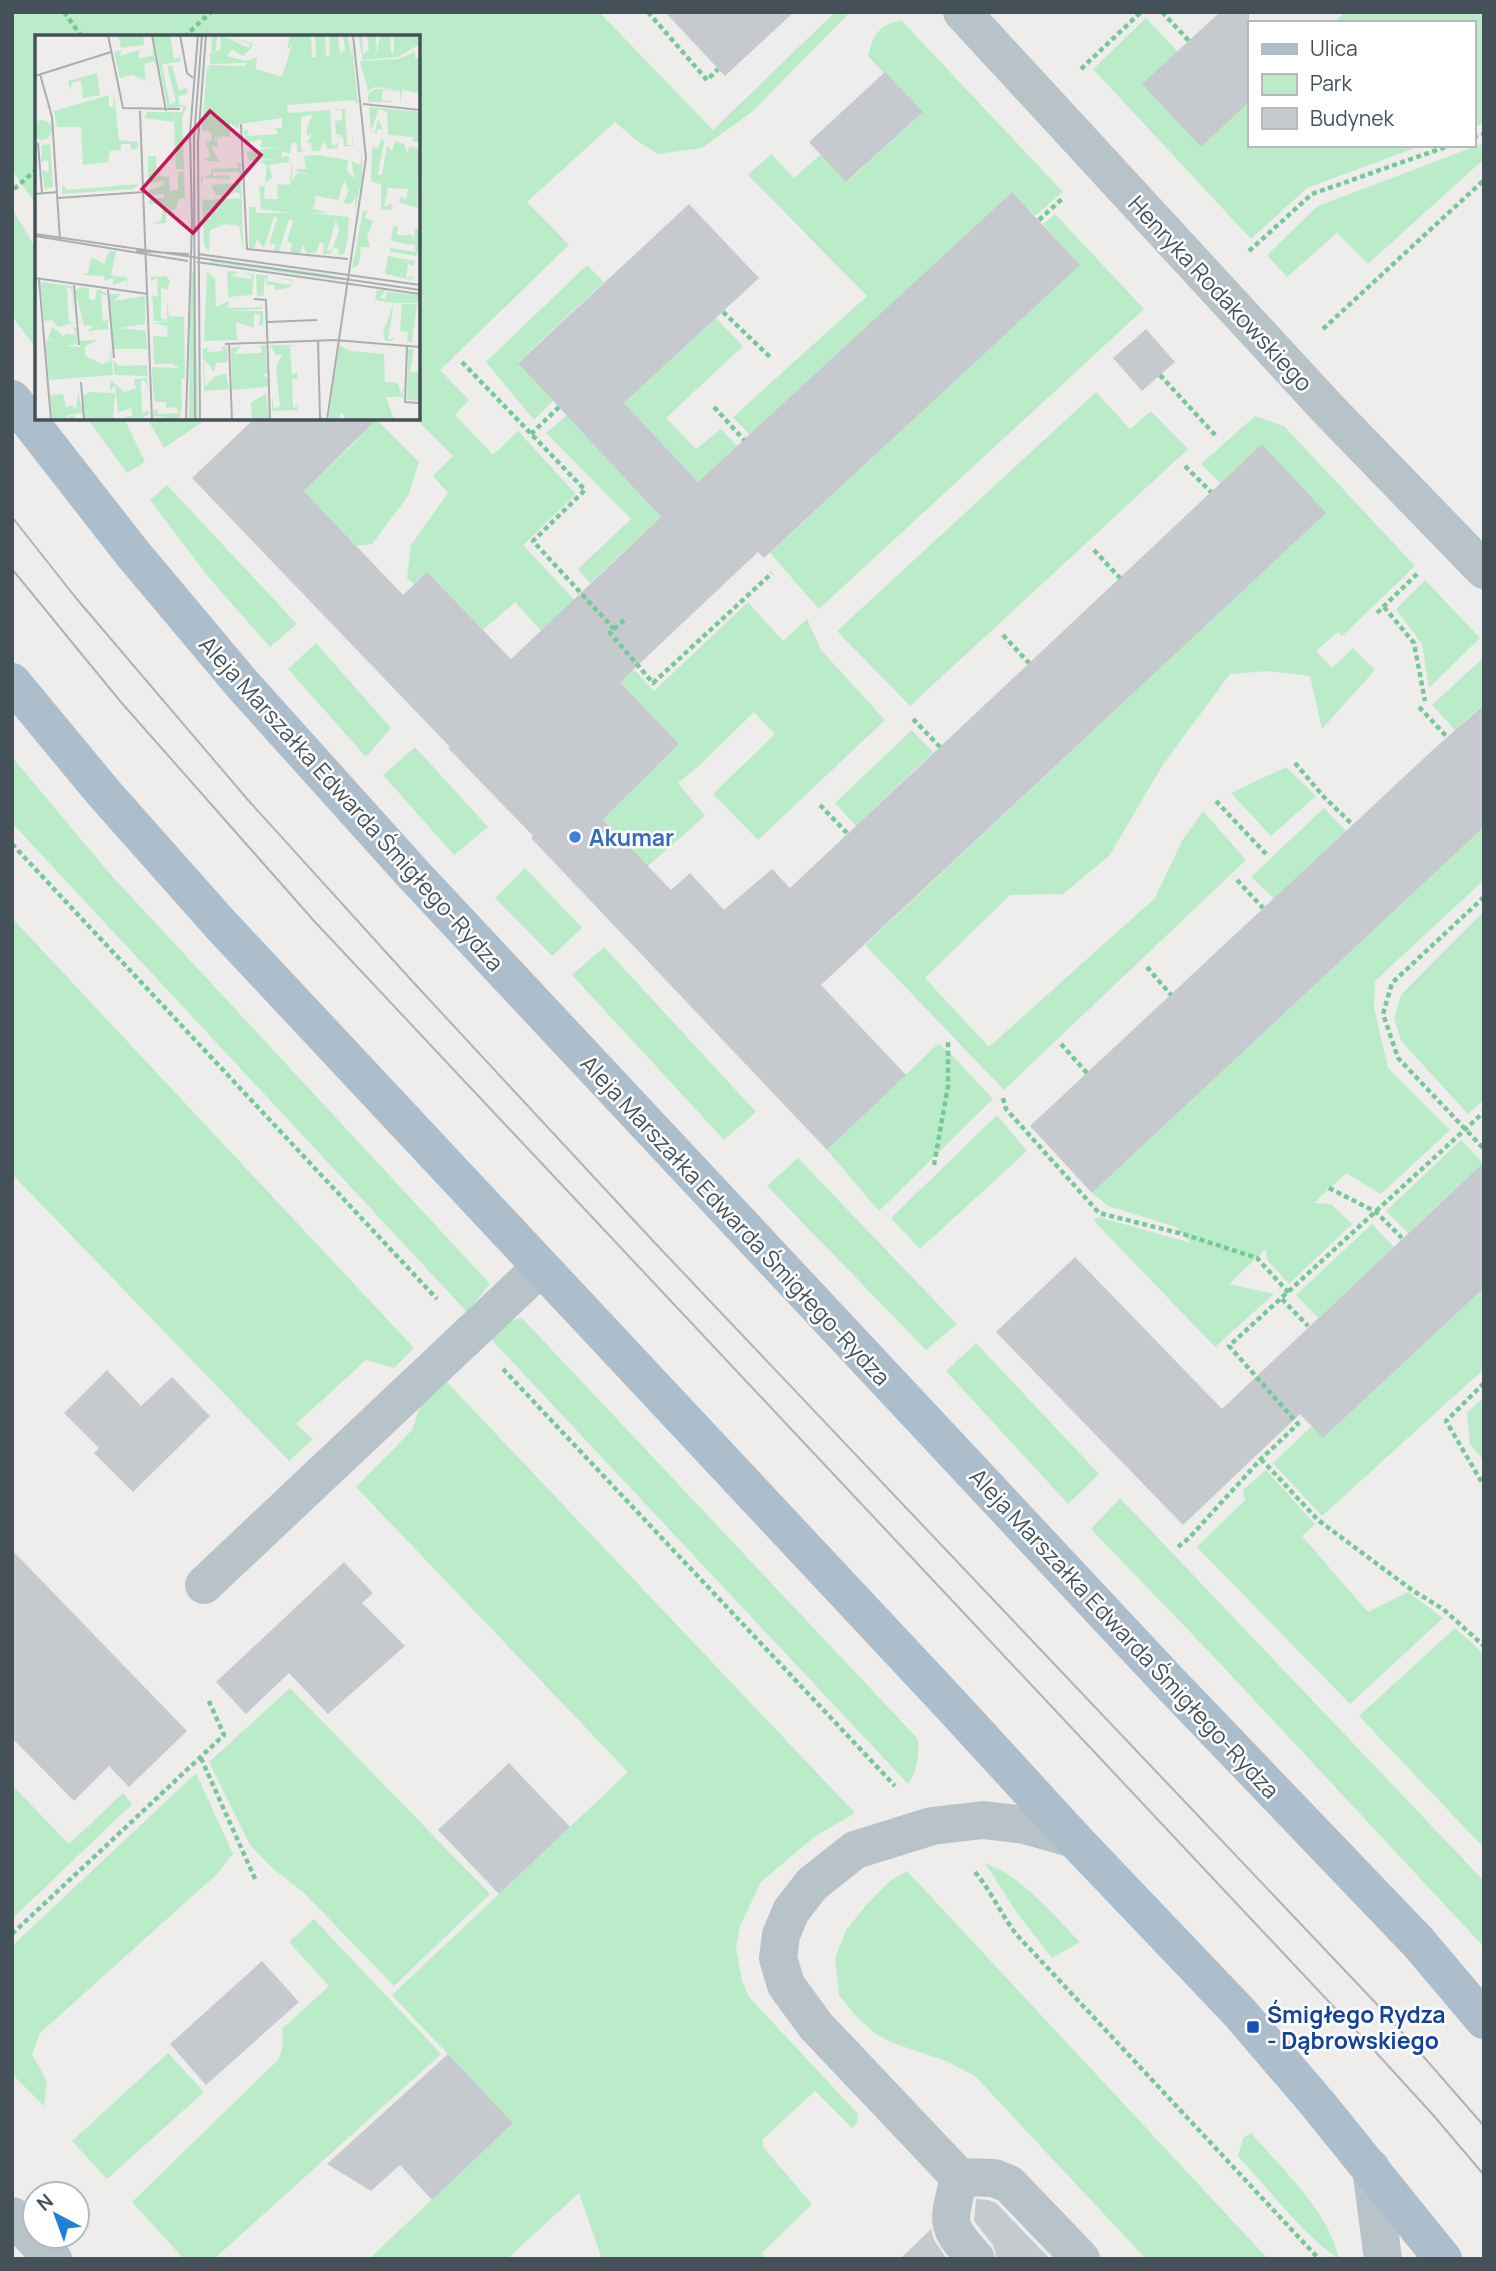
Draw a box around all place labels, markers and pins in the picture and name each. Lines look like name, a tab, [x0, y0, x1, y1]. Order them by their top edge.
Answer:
place label: Akumar	[589, 821, 674, 853]
marker: Akumar	[567, 829, 583, 845]
place label: Śmigłego Rydza - Dąbrowskiego	[1267, 1998, 1446, 2056]
marker: Śmigłego Rydza - Dąbrowskiego	[1245, 2019, 1261, 2035]

